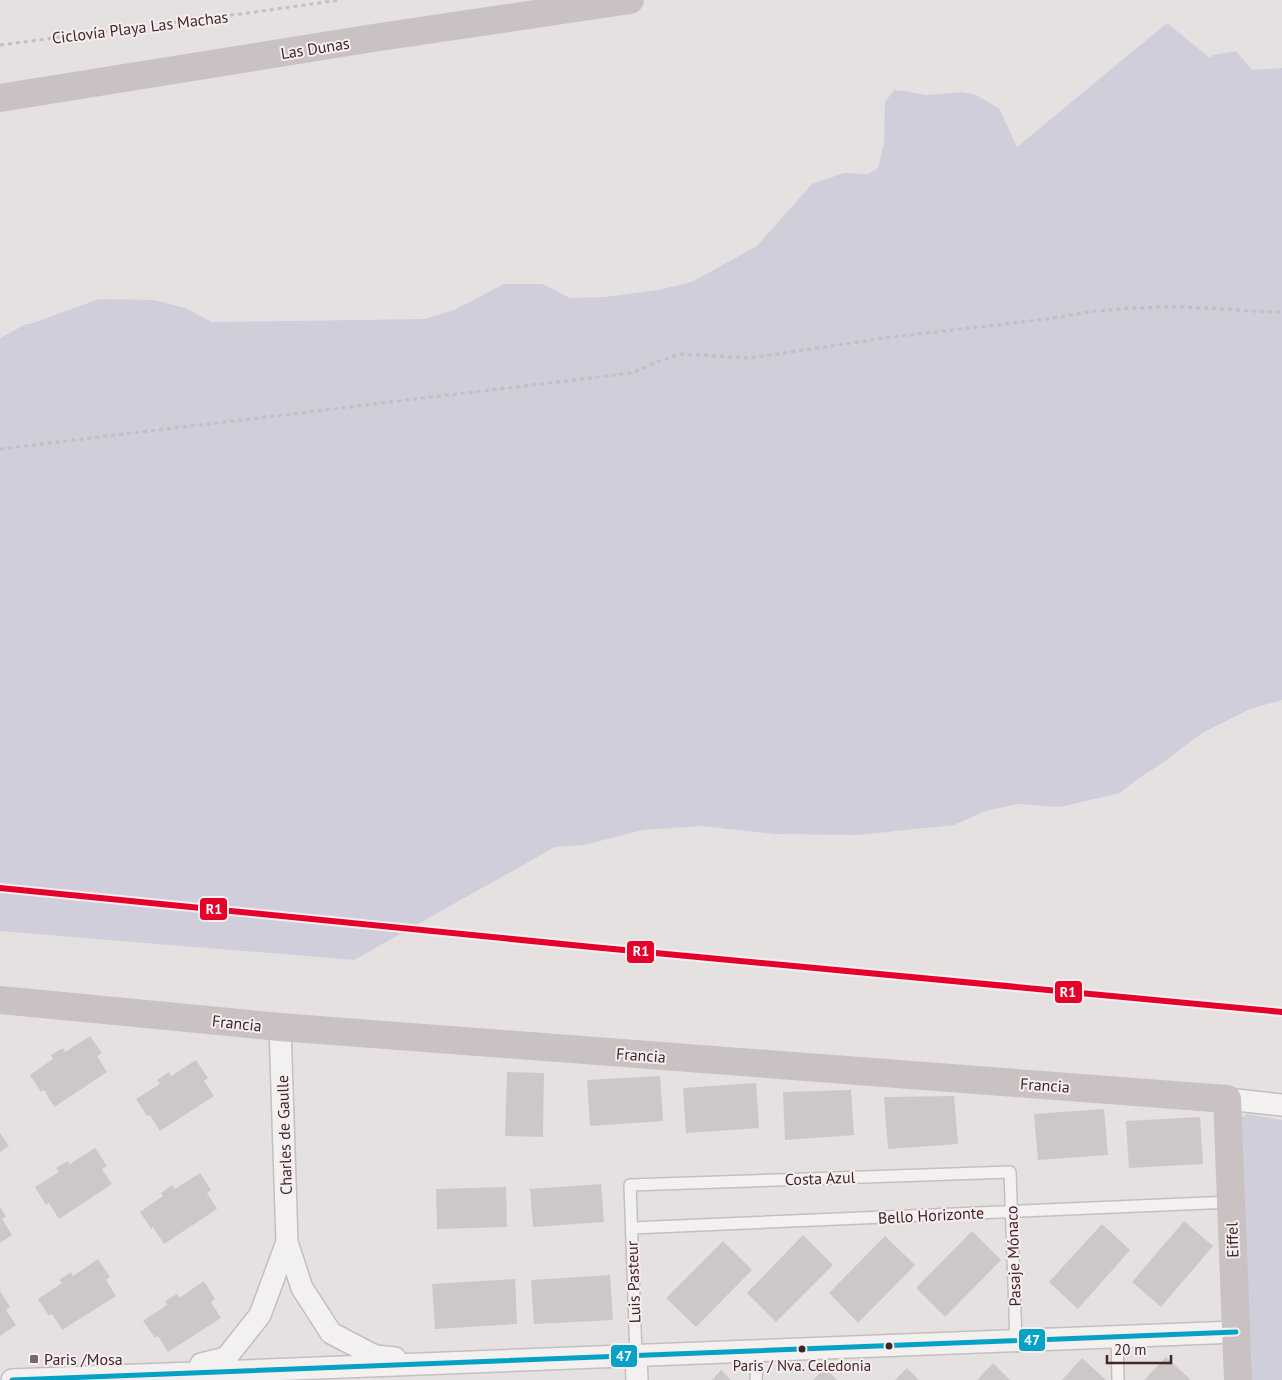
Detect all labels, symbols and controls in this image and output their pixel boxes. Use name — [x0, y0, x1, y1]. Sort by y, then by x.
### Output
street label: Ciclovía Playa Las Machas — [51, 6, 229, 48]
street label: Las Dunas — [279, 33, 351, 63]
line badge: R1 — [199, 897, 228, 921]
text: R1 — [206, 900, 222, 918]
line badge: R1 — [626, 940, 655, 964]
text: R1 — [633, 942, 649, 960]
line badge: R1 — [1054, 980, 1083, 1004]
text: R1 — [1060, 983, 1076, 1001]
street label: Francia — [211, 1010, 263, 1036]
street label: Francia — [615, 1043, 667, 1067]
street label: Francia — [1019, 1073, 1071, 1097]
street label: Charles de Gaulle — [272, 1075, 296, 1195]
street label: Costa Azul — [784, 1167, 856, 1189]
street label: Bello Horizonte — [877, 1202, 985, 1228]
street label: Pasaje Mónaco — [1001, 1205, 1025, 1307]
street label: Eiffel — [1221, 1221, 1243, 1258]
street label: Luis Pasteur — [622, 1240, 644, 1324]
line badge: 47 — [1018, 1328, 1046, 1352]
text: 47 — [1024, 1331, 1040, 1349]
scale bar — [1107, 1332, 1171, 1364]
text: 20 m — [1114, 1340, 1147, 1359]
unlabelled marker — [884, 1341, 894, 1351]
line badge: 47 — [610, 1344, 638, 1368]
marker: Paris / Nva. Celedonia — [797, 1344, 807, 1354]
text: 47 — [616, 1347, 632, 1365]
place label: Paris /Mosa — [44, 1349, 123, 1369]
marker: Paris /Mosa — [28, 1353, 40, 1365]
place label: Paris / Nva. Celedonia — [733, 1356, 871, 1375]

